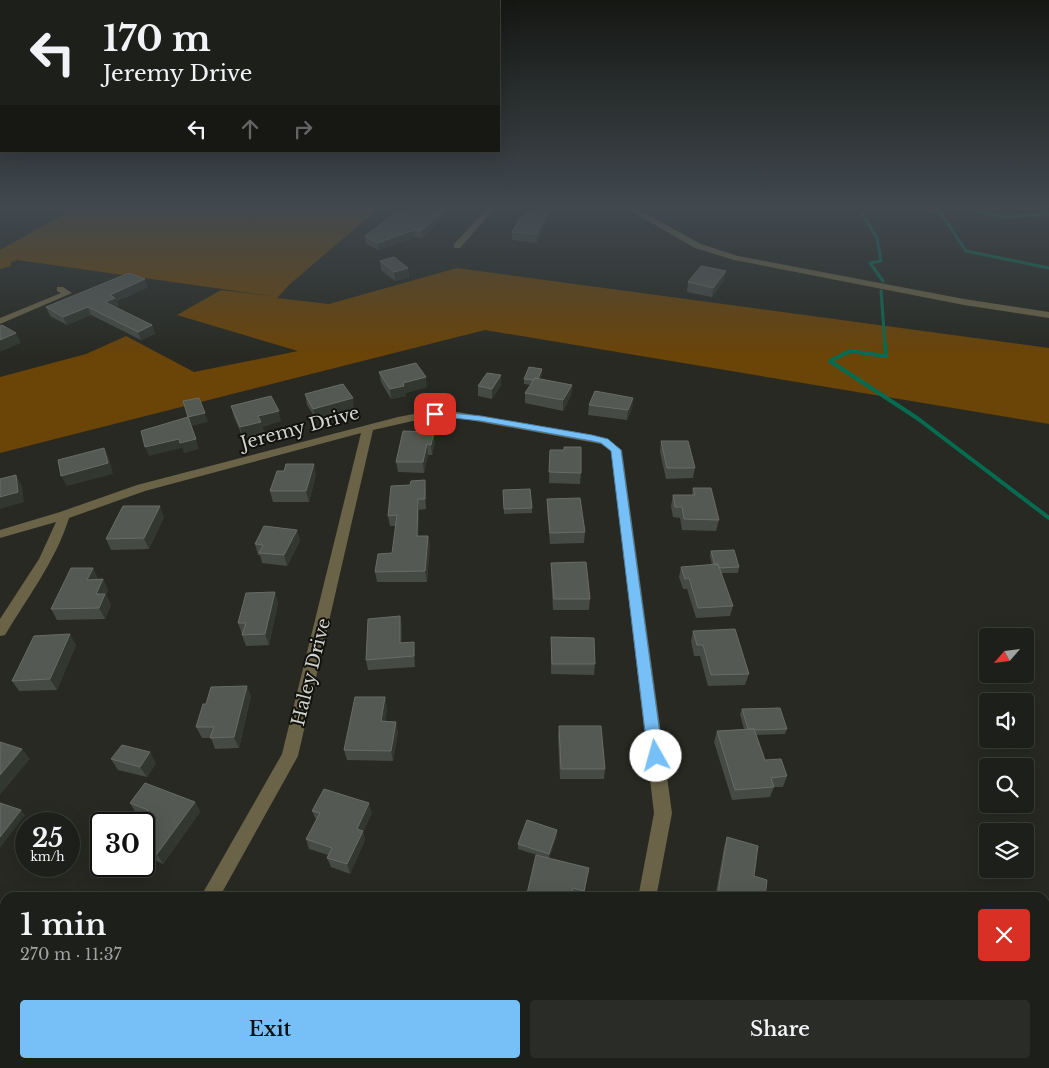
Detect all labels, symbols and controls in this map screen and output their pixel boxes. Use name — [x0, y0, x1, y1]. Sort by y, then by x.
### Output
text: 170 m — [103, 17, 211, 60]
icon: left — [20, 20, 85, 85]
text: Jeremy Drive — [103, 60, 252, 87]
icon: left — [183, 115, 211, 143]
icon: ahead — [236, 115, 264, 143]
icon: right — [289, 115, 317, 143]
pin — [414, 393, 456, 435]
icon: arrive — [421, 400, 449, 428]
street label: Jeremy Drive — [236, 402, 362, 455]
street label: Haley Drive — [287, 616, 335, 728]
north arrow — [979, 628, 1034, 682]
map controls — [979, 628, 1034, 878]
button: sound — [979, 693, 1034, 748]
position arrow — [629, 729, 681, 781]
button: search — [979, 758, 1034, 813]
speed limit sign: 30 — [90, 812, 155, 877]
text: 25 — [32, 823, 63, 854]
button: layers — [979, 823, 1034, 878]
text: km/h — [30, 849, 65, 864]
text: 1 min — [20, 906, 106, 943]
button: close — [978, 909, 1030, 961]
text: 270 m · 11:37 — [20, 944, 122, 964]
button: Exit — [20, 1000, 520, 1058]
button: Share — [530, 1000, 1030, 1058]

